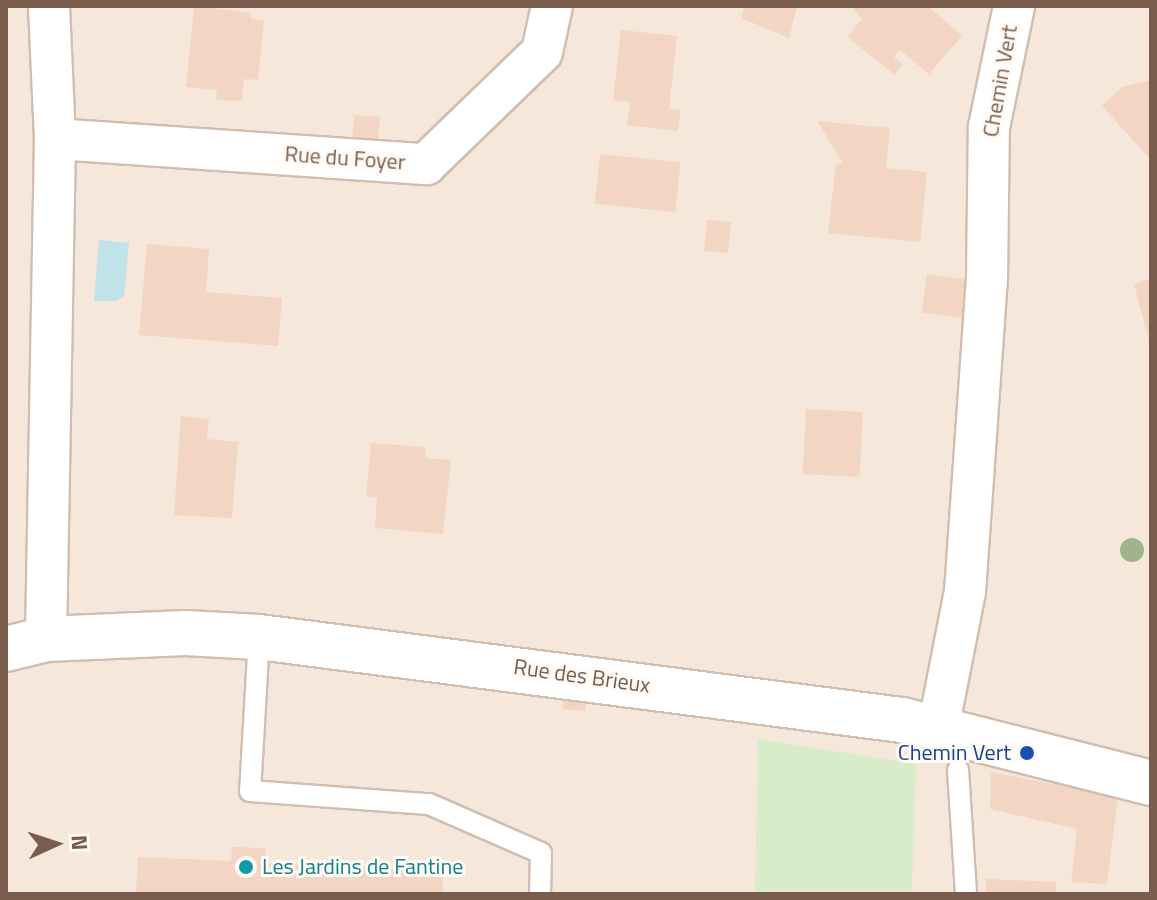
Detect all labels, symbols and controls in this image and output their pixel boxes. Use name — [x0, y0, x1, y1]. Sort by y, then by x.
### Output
street label: Chemin Vert — [977, 23, 1023, 139]
street label: Rue du Foyer — [284, 141, 406, 175]
street label: Rue des Brieux — [512, 653, 652, 699]
place label: Chemin Vert — [898, 740, 1011, 766]
marker: Chemin Vert — [1018, 744, 1036, 762]
north arrow — [16, 804, 96, 884]
text: N — [63, 834, 97, 851]
place label: Les Jardins de Fantine — [262, 854, 463, 880]
marker: Les Jardins de Fantine — [237, 858, 255, 876]

